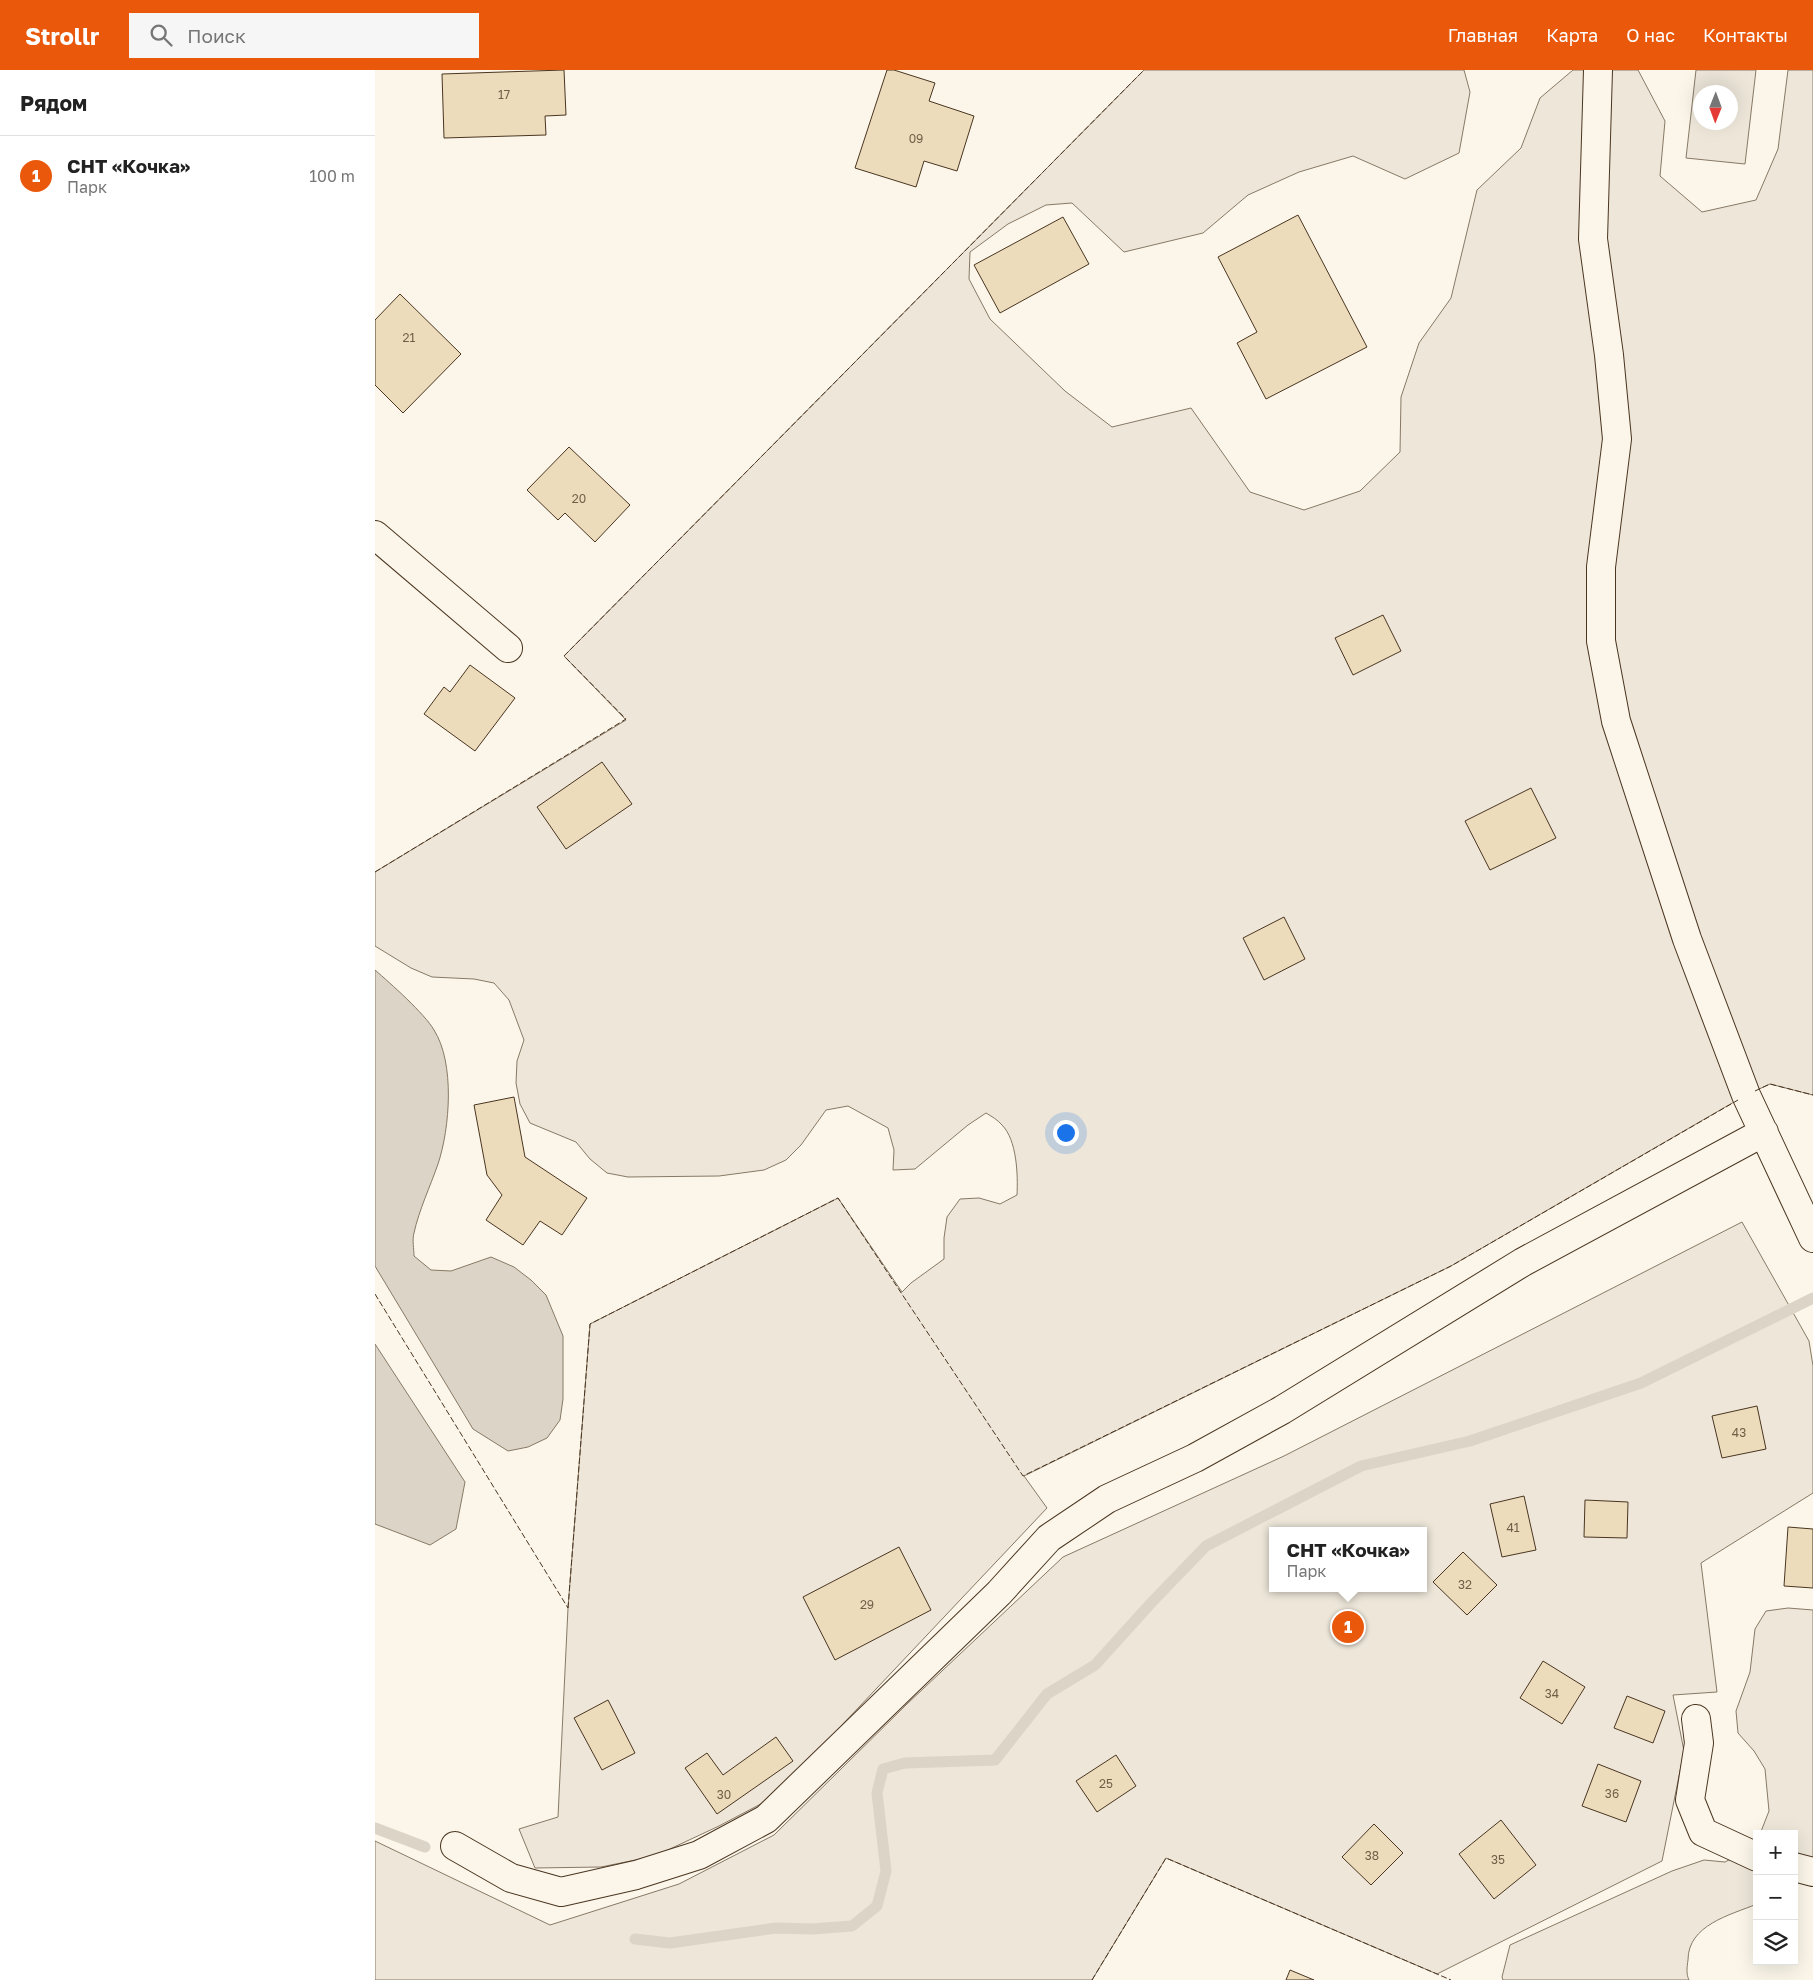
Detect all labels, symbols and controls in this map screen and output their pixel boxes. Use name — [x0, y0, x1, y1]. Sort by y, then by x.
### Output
search box — [129, 13, 479, 58]
text: Strollr — [25, 21, 99, 50]
icon: search — [147, 21, 175, 49]
text: Поиск — [187, 24, 246, 47]
text: Главная — [1448, 24, 1518, 46]
text: Карта — [1546, 24, 1598, 46]
text: О нас — [1626, 24, 1675, 46]
text: Контакты — [1703, 24, 1788, 46]
north arrow — [1693, 85, 1738, 130]
house number: 17 — [498, 87, 510, 102]
text: Рядом — [20, 90, 87, 116]
house number: 09 — [909, 131, 923, 146]
text: СНТ «Кочка» — [67, 154, 190, 177]
text: 1 — [32, 166, 40, 186]
text: 100 m — [309, 166, 355, 186]
text: Парк — [67, 177, 107, 197]
house number: 21 — [403, 330, 416, 345]
house number: 20 — [572, 491, 586, 506]
your location — [1053, 1120, 1079, 1146]
house number: 43 — [1732, 1425, 1746, 1440]
house number: 41 — [1506, 1520, 1520, 1535]
popup — [1269, 1527, 1427, 1592]
text: СНТ «Кочка» — [1286, 1538, 1410, 1561]
text: Парк — [1286, 1561, 1327, 1581]
house number: 32 — [1458, 1577, 1472, 1592]
house number: 29 — [860, 1597, 874, 1612]
pin: 1 — [1332, 1608, 1364, 1646]
house number: 34 — [1545, 1686, 1559, 1701]
house number: 25 — [1099, 1776, 1113, 1791]
house number: 36 — [1605, 1786, 1619, 1801]
house number: 30 — [717, 1787, 731, 1802]
map controls — [1753, 1830, 1798, 1965]
button: + — [1753, 1830, 1798, 1875]
house number: 38 — [1365, 1848, 1379, 1863]
house number: 35 — [1491, 1852, 1505, 1867]
button: − — [1753, 1875, 1798, 1920]
button: layers — [1753, 1920, 1798, 1965]

